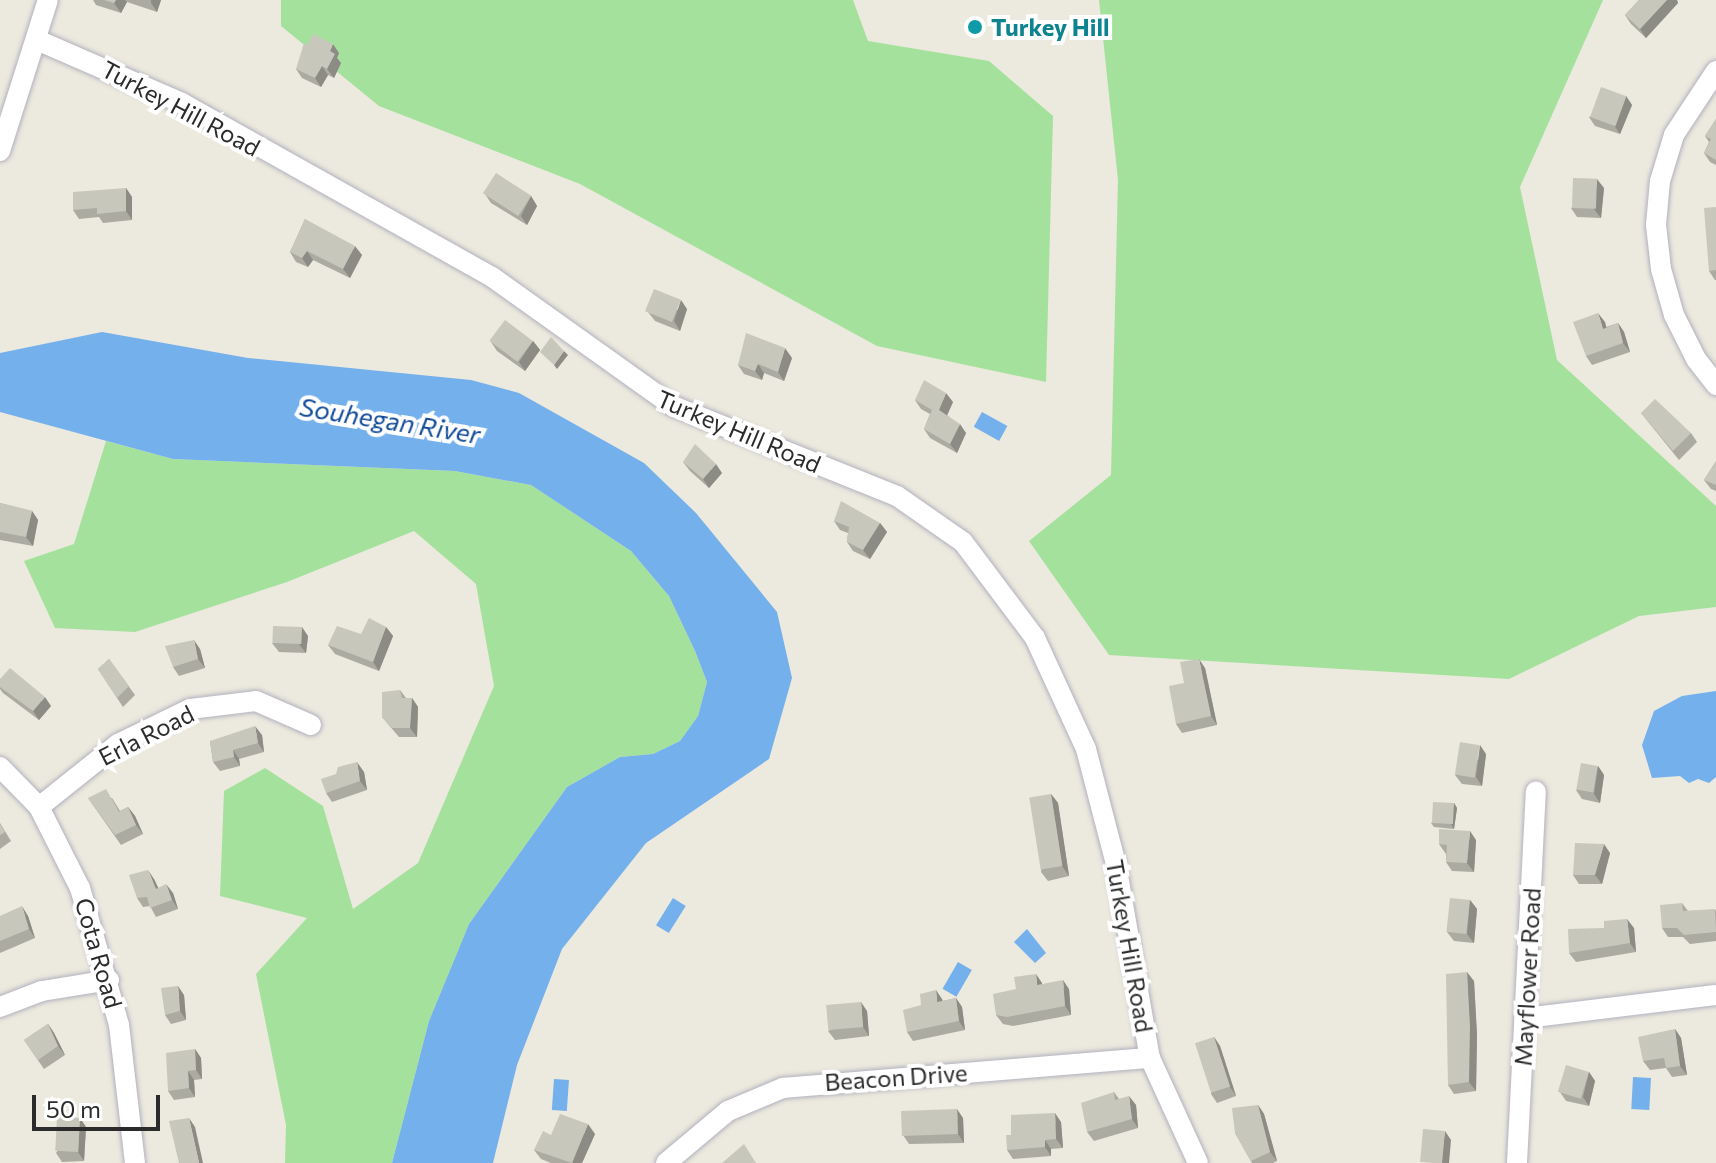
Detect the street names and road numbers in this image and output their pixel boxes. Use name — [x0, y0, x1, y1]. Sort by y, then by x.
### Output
street label: Turkey Hill Road — [97, 54, 265, 162]
street label: Turkey Hill Road — [653, 384, 825, 478]
street label: Erla Road — [94, 699, 198, 771]
street label: Turkey Hill Road — [1101, 857, 1159, 1035]
street label: Mayflower Road — [1508, 887, 1546, 1067]
street label: Cota Road — [69, 894, 129, 1012]
street label: Beacon Drive — [824, 1058, 968, 1096]

